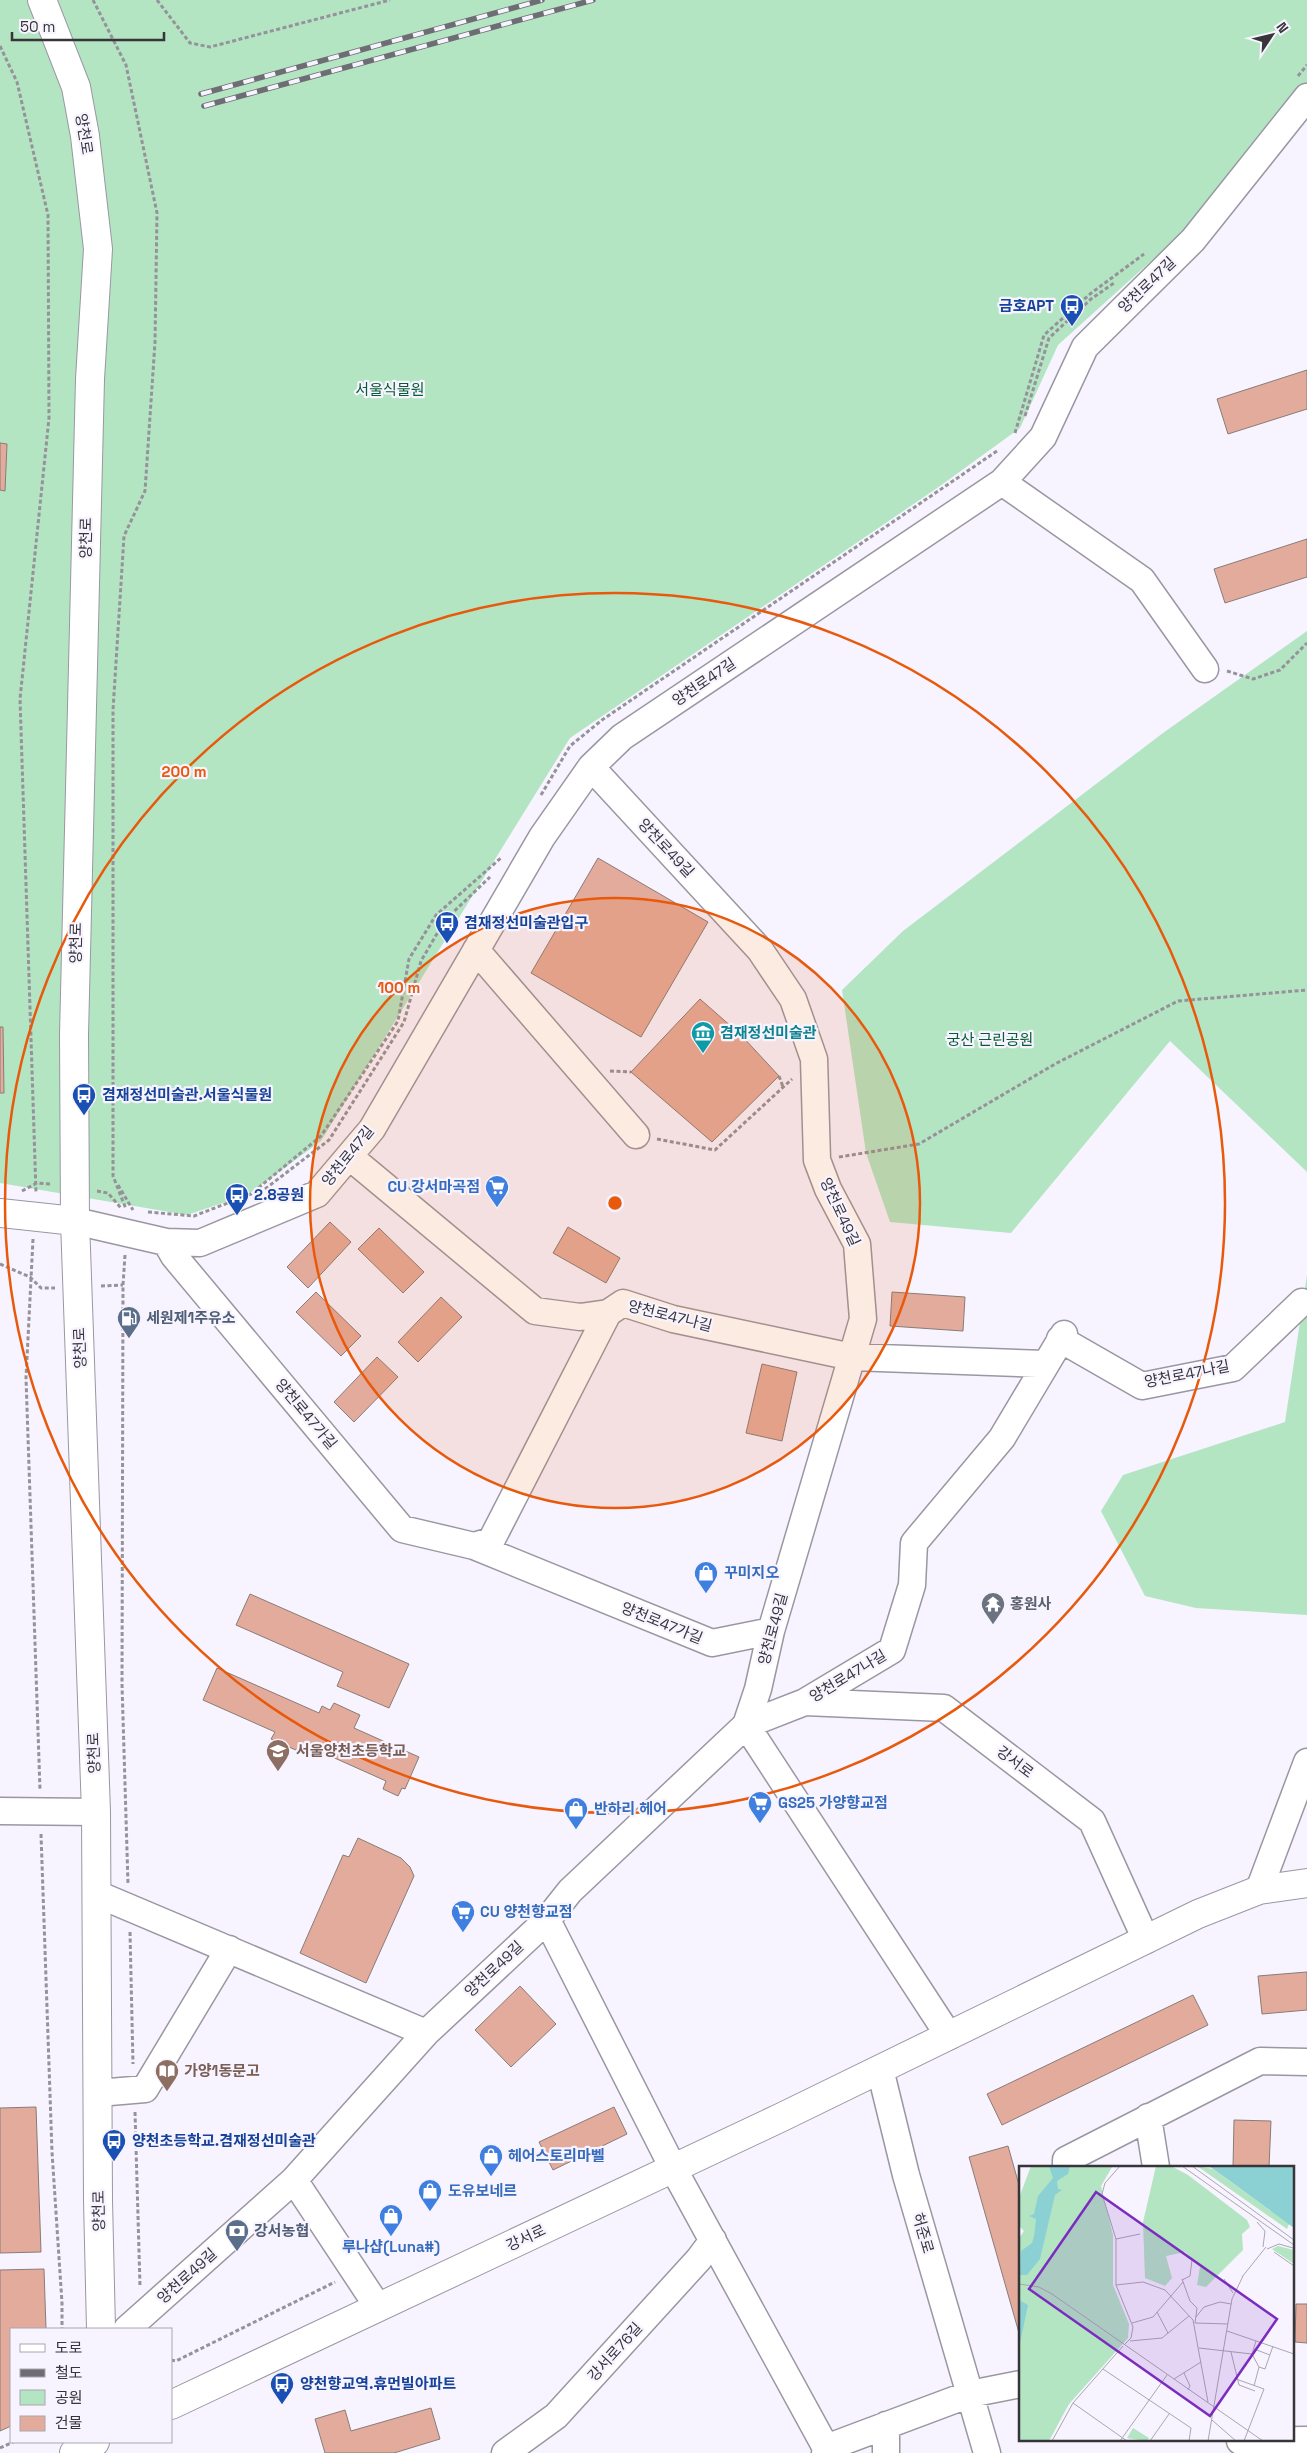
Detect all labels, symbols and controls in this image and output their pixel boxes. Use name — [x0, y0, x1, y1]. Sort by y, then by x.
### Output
scale bar — [12, 10, 165, 42]
north arrow — [1247, 10, 1297, 60]
text: 50 m — [20, 17, 55, 36]
text: N — [1273, 19, 1293, 37]
street label: 양천로 — [72, 112, 97, 156]
street label: 양천로47길 — [1114, 253, 1179, 317]
bus stop icon: 금호APT — [1059, 293, 1085, 327]
place label: 금호APT — [999, 296, 1054, 315]
park label: 서울식물원 — [355, 380, 425, 399]
street label: 양천로 — [76, 517, 95, 559]
street label: 양천로47길 — [668, 653, 739, 710]
text: 200 m — [162, 762, 206, 781]
street label: 양천로49길 — [634, 814, 698, 881]
bus stop icon: 겸재정선미술관입구 — [434, 910, 460, 944]
place label: 겸재정선미술관입구 — [464, 913, 588, 932]
street label: 양천로 — [66, 922, 85, 964]
text: 100 m — [378, 978, 420, 997]
museum icon: 겸재정선미술관 — [690, 1020, 716, 1054]
place label: 겸재정선미술관 — [720, 1023, 817, 1042]
park label: 궁산 근린공원 — [947, 1030, 1033, 1049]
bus stop icon: 겸재정선미술관.서울식물원 — [71, 1082, 97, 1116]
place label: 겸재정선미술관.서울식물원 — [102, 1085, 272, 1104]
street label: 양천로47길 — [317, 1122, 378, 1190]
supermarket icon: CU 강서마곡점 — [484, 1174, 510, 1208]
street label: 양천로49길 — [816, 1174, 865, 1249]
place label: CU 강서마곡점 — [387, 1177, 480, 1196]
bus stop icon: 2.8공원 — [224, 1182, 250, 1216]
place label: 2.8공원 — [254, 1185, 304, 1204]
centre of rings — [606, 1194, 624, 1212]
street label: 양천로47나길 — [626, 1296, 714, 1335]
fuel station icon: 세원제1주유소 — [116, 1305, 142, 1339]
place label: 세원제1주유소 — [146, 1308, 236, 1327]
street label: 양천로 — [69, 1327, 90, 1369]
street label: 양천로47나길 — [1143, 1356, 1231, 1391]
street label: 양천로47가길 — [271, 1374, 341, 1453]
shop icon: 꾸미지오 — [693, 1560, 719, 1594]
place label: 꾸미지오 — [724, 1563, 779, 1582]
street label: 양천로49길 — [754, 1591, 791, 1667]
temple icon: 홍원사 — [980, 1591, 1006, 1625]
place label: 홍원사 — [1010, 1594, 1052, 1613]
street label: 양천로47가길 — [619, 1598, 706, 1648]
street label: 양천로47나길 — [806, 1645, 890, 1706]
street label: 양천로 — [83, 1732, 104, 1774]
school or university icon: 서울양천초등학교 — [265, 1738, 291, 1772]
place label: 서울양천초등학교 — [296, 1741, 407, 1760]
street label: 강서로 — [993, 1742, 1038, 1782]
supermarket icon: GS25 가양향교점 — [747, 1790, 773, 1824]
place label: GS25 가양향교점 — [778, 1793, 888, 1812]
shop icon: 반하리 헤어 — [563, 1796, 589, 1830]
place label: 반하리 헤어 — [594, 1799, 667, 1818]
supermarket icon: CU 양천향교점 — [450, 1899, 476, 1933]
place label: CU 양천향교점 — [480, 1902, 573, 1921]
street label: 양천로49길 — [460, 1937, 527, 2001]
library icon: 가양1동문고 — [154, 2058, 180, 2092]
place label: 가양1동문고 — [184, 2061, 260, 2080]
bus stop icon: 양천초등학교.겸재정선미술관 — [101, 2128, 127, 2162]
place label: 양천초등학교.겸재정선미술관 — [132, 2131, 316, 2150]
shop icon: 헤어스토리마벨 — [478, 2143, 504, 2177]
place label: 헤어스토리마벨 — [508, 2146, 605, 2165]
inset map — [1019, 2166, 1294, 2440]
shop icon: 도유보네르 — [417, 2178, 443, 2212]
place label: 도유보네르 — [448, 2181, 517, 2200]
street label: 양천로 — [89, 2190, 108, 2232]
shop icon: 루나샵(Luna#) — [378, 2203, 404, 2237]
street label: 허준로 — [909, 2210, 938, 2255]
bank icon: 강서농협 — [224, 2218, 250, 2252]
street label: 강서로 — [503, 2220, 549, 2255]
place label: 강서농협 — [254, 2221, 309, 2240]
place label: 루나샵(Luna#) — [342, 2237, 440, 2256]
street label: 양천로49길 — [153, 2244, 220, 2307]
street label: 강서로76길 — [583, 2318, 646, 2385]
legend — [10, 2328, 172, 2443]
text: 도로 — [55, 2338, 83, 2357]
text: 철도 — [55, 2363, 83, 2382]
bus stop icon: 양천향교역.휴먼빌아파트 — [269, 2371, 295, 2405]
place label: 양천향교역.휴먼빌아파트 — [300, 2374, 456, 2393]
text: 공원 — [55, 2388, 83, 2407]
text: 건물 — [55, 2413, 83, 2432]

